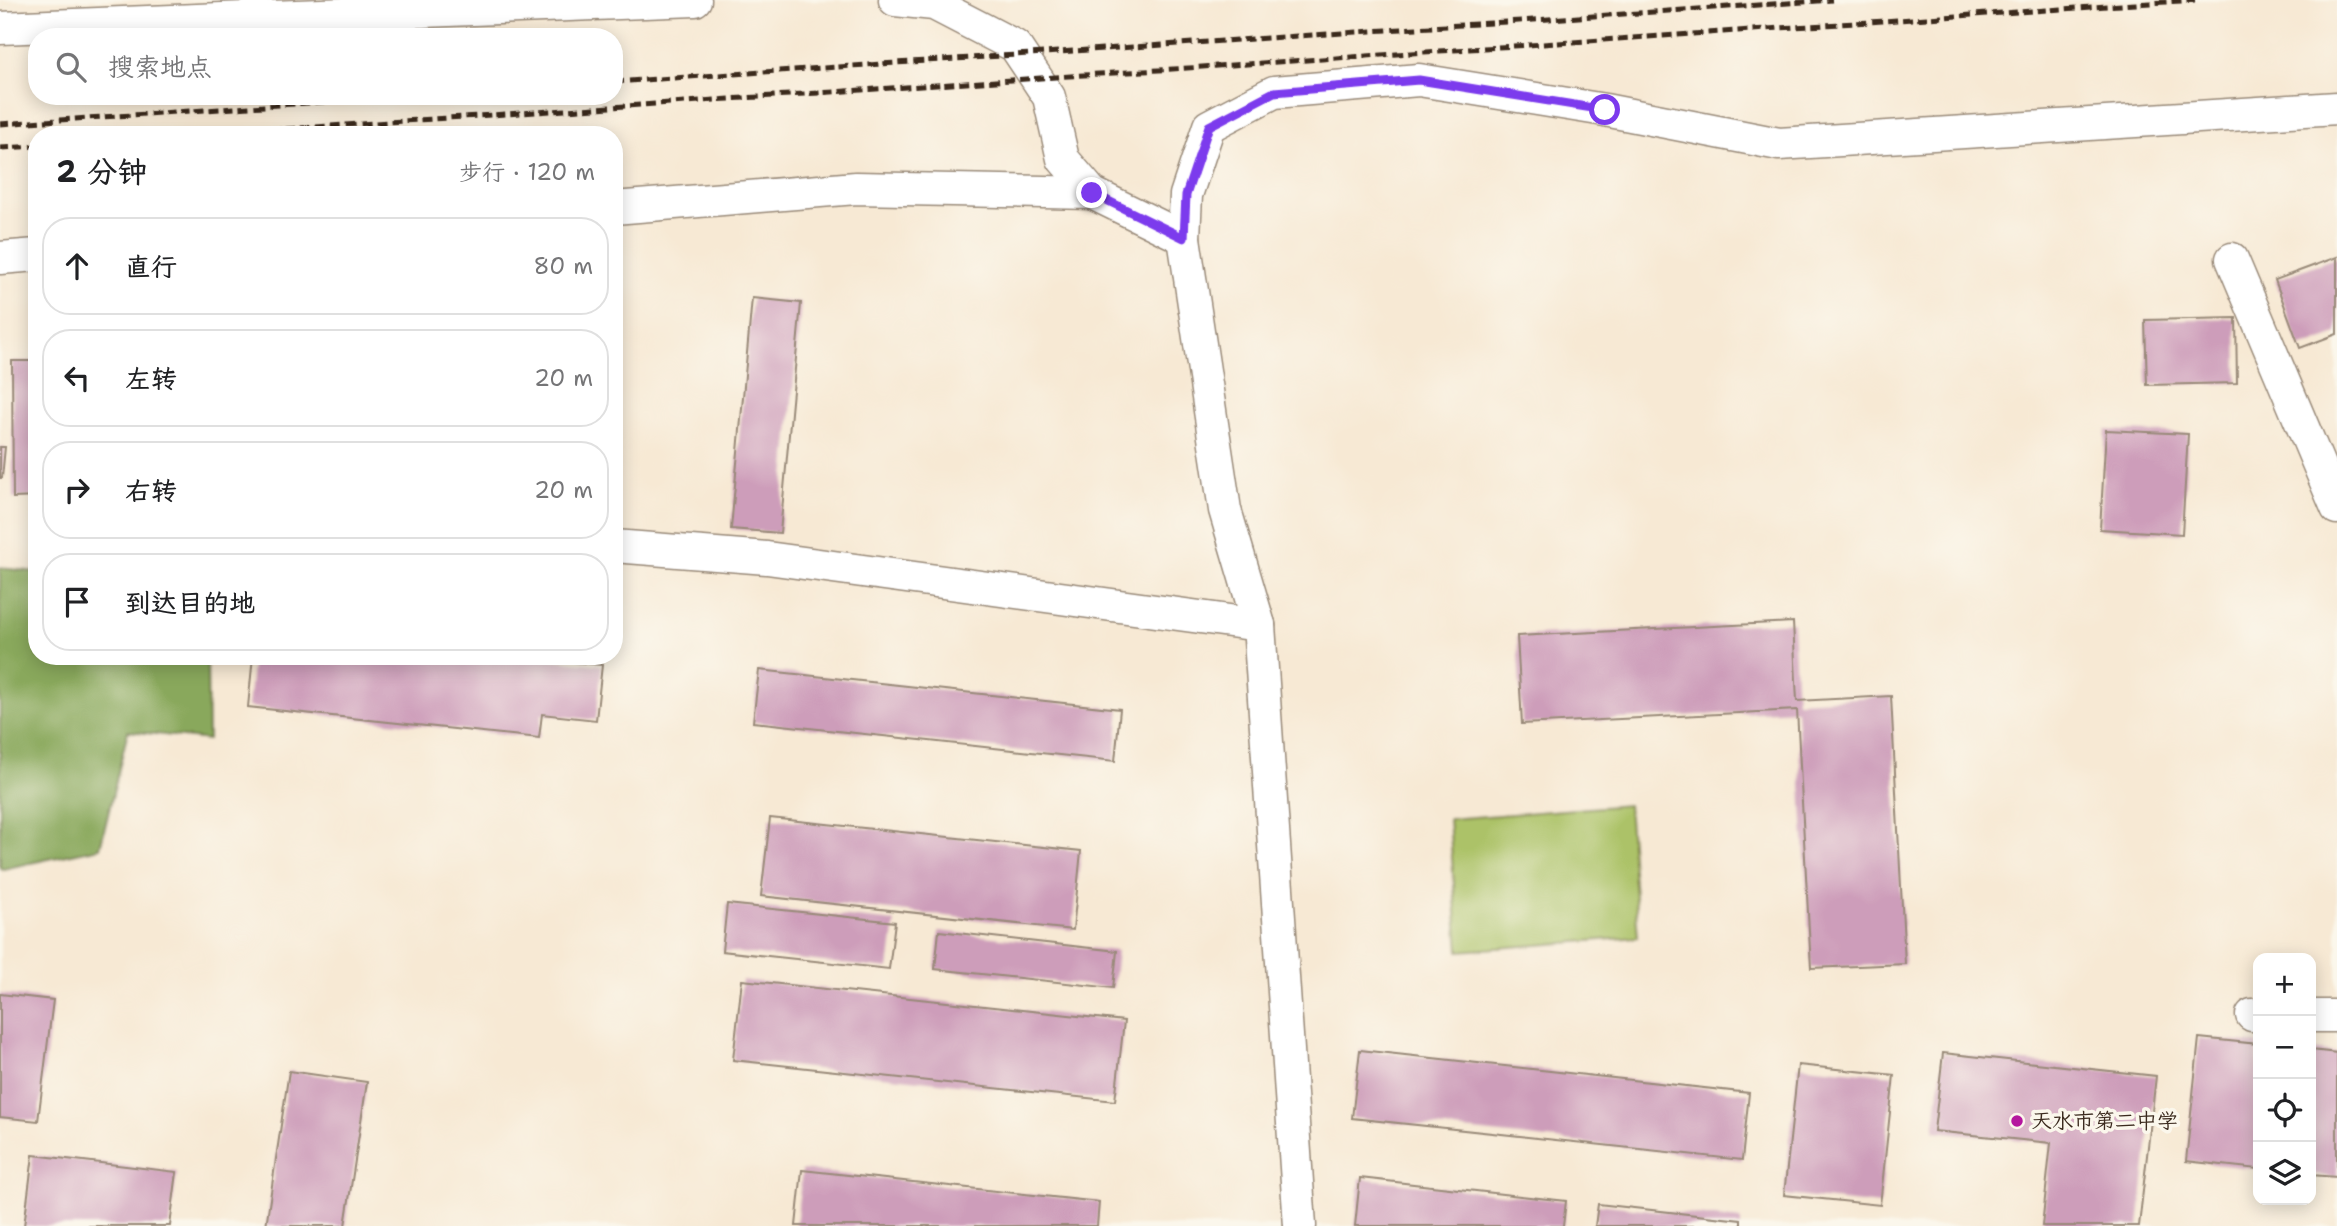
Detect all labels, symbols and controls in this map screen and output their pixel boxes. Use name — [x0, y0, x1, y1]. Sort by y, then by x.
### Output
search box — [28, 28, 623, 105]
icon: search — [52, 48, 90, 86]
text: 搜索地点 — [108, 49, 212, 84]
route start — [1589, 94, 1620, 125]
text: 2 分钟 — [56, 151, 147, 192]
text: 步行 · 120 m — [459, 157, 595, 187]
route end — [1076, 177, 1107, 208]
icon: ahead — [58, 247, 96, 285]
text: 直行 — [125, 249, 177, 284]
text: 80 m — [534, 251, 593, 281]
icon: left — [58, 359, 96, 397]
text: 左转 — [125, 361, 177, 396]
text: 20 m — [534, 363, 593, 393]
icon: right — [58, 471, 96, 509]
text: 右转 — [125, 473, 177, 508]
text: 20 m — [534, 475, 593, 505]
icon: arrive — [58, 583, 96, 621]
text: 到达目的地 — [125, 585, 255, 620]
map controls — [2253, 953, 2316, 1205]
button: + — [2253, 953, 2316, 1016]
button: − — [2253, 1016, 2316, 1079]
button: locate — [2253, 1079, 2316, 1142]
place label: 天水市第二中学 — [2031, 1107, 2178, 1135]
marker: 天水市第二中学 — [2009, 1113, 2025, 1129]
button: layers — [2253, 1142, 2316, 1205]

